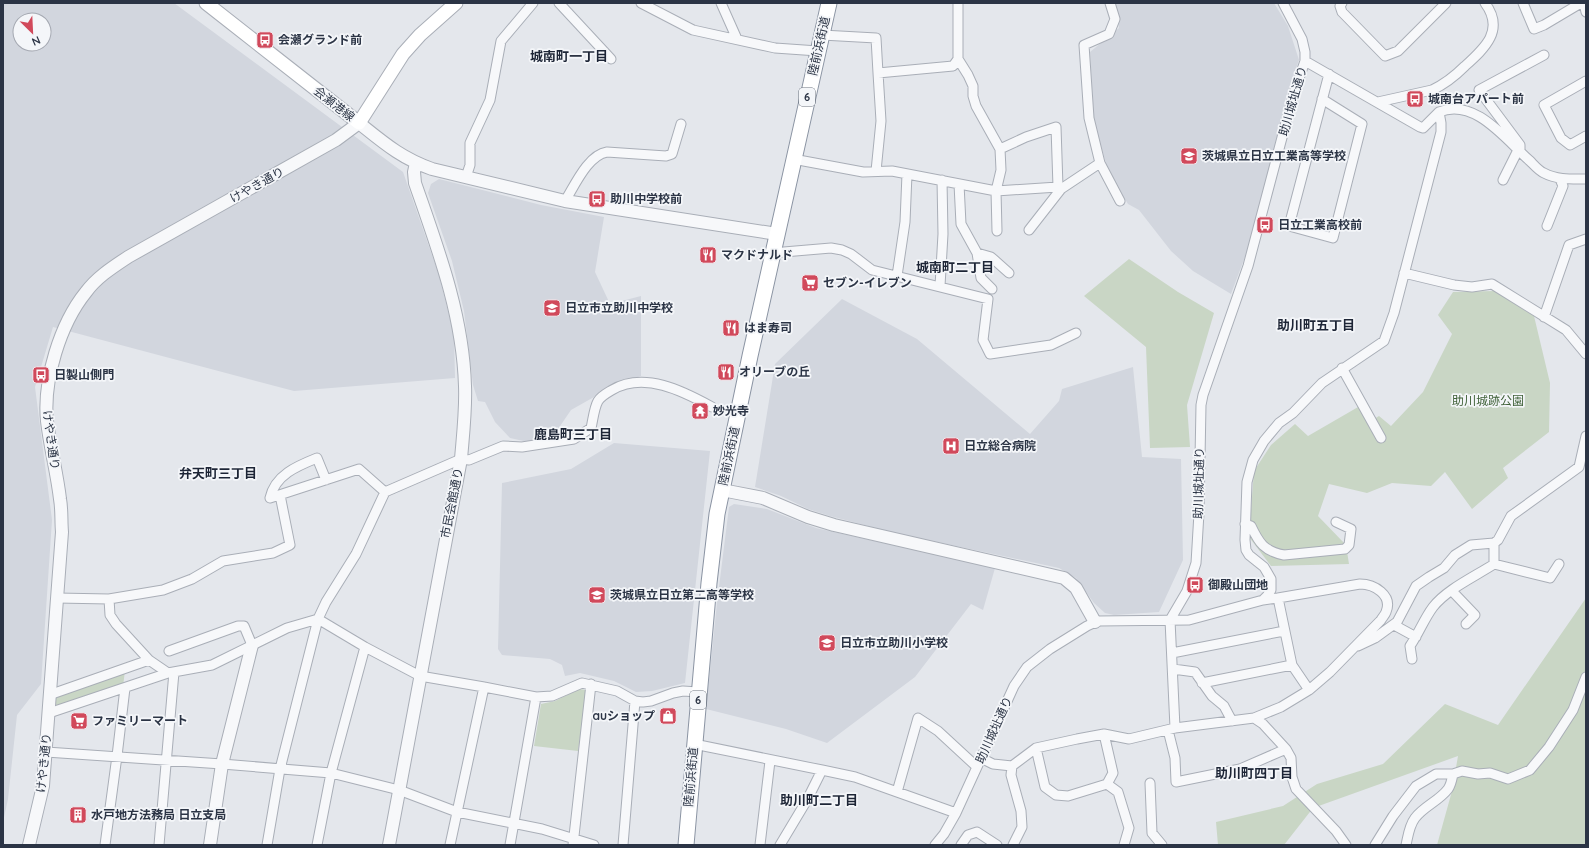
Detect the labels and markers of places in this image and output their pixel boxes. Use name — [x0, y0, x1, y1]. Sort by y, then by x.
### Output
bus stop icon: 会瀬グランド前 — [255, 30, 275, 50]
place label: 会瀬グランド前 — [278, 32, 362, 47]
bus stop icon: 城南台アパート前 — [1405, 89, 1425, 109]
place label: 城南台アパート前 — [1428, 91, 1524, 106]
school or university icon: 茨城県立日立工業高等学校 — [1179, 146, 1199, 166]
place label: 茨城県立日立工業高等学校 — [1202, 148, 1346, 163]
bus stop icon: 助川中学校前 — [587, 189, 607, 209]
place label: 助川中学校前 — [610, 191, 682, 206]
bus stop icon: 日立工業高校前 — [1255, 215, 1275, 235]
place label: 日立工業高校前 — [1278, 217, 1362, 232]
restaurant icon: マクドナルド — [698, 245, 718, 265]
place label: マクドナルド — [721, 247, 793, 262]
supermarket icon: セブン-イレブン — [800, 273, 820, 293]
place label: セブン-イレブン — [823, 275, 912, 290]
school or university icon: 日立市立助川中学校 — [542, 298, 562, 318]
place label: 日立市立助川中学校 — [565, 300, 673, 315]
restaurant icon: はま寿司 — [721, 318, 741, 338]
place label: はま寿司 — [744, 320, 792, 335]
restaurant icon: オリーブの丘 — [716, 362, 736, 382]
place label: オリーブの丘 — [739, 364, 810, 379]
bus stop icon: 日製山側門 — [31, 365, 51, 385]
place label: 日製山側門 — [54, 367, 114, 382]
temple icon: 妙光寺 — [690, 401, 710, 421]
place label: 妙光寺 — [713, 403, 749, 418]
hospital icon: 日立総合病院 — [941, 436, 961, 456]
place label: 日立総合病院 — [964, 438, 1036, 453]
bus stop icon: 御殿山団地 — [1185, 575, 1205, 595]
place label: 御殿山団地 — [1208, 577, 1268, 592]
school or university icon: 茨城県立日立第二高等学校 — [587, 585, 607, 605]
place label: 茨城県立日立第二高等学校 — [610, 587, 754, 602]
school or university icon: 日立市立助川小学校 — [817, 633, 837, 653]
place label: 日立市立助川小学校 — [840, 635, 948, 650]
shop icon: auショップ — [658, 706, 678, 726]
place label: auショップ — [593, 708, 655, 723]
supermarket icon: ファミリーマート — [69, 711, 89, 731]
place label: ファミリーマート — [92, 713, 188, 728]
building icon: 水戸地方法務局 日立支局 — [68, 805, 88, 825]
place label: 水戸地方法務局 日立支局 — [91, 807, 226, 822]

